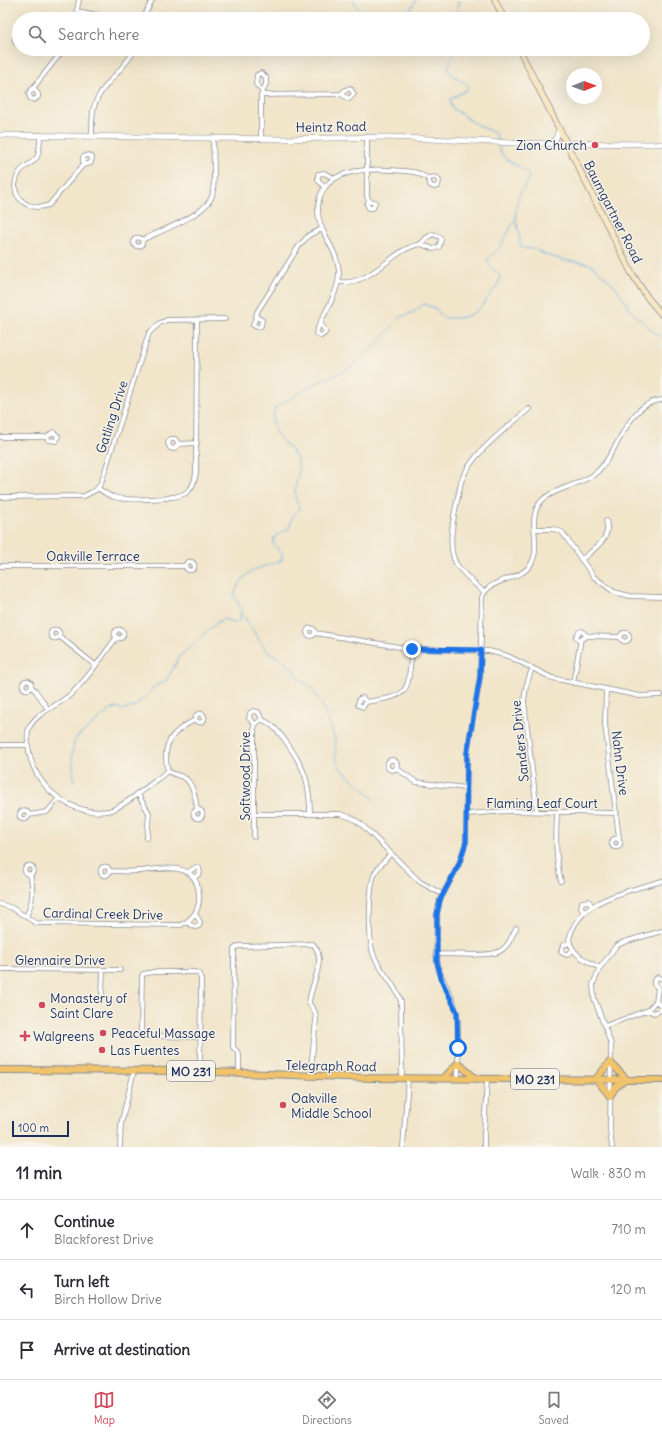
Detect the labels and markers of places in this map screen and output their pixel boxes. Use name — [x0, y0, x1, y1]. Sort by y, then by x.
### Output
place label: Zion Church — [516, 137, 587, 154]
marker: Zion Church — [590, 140, 600, 150]
place label: Monastery of Saint Clare — [50, 990, 128, 1022]
marker: Monastery of Saint Clare — [37, 1000, 47, 1010]
place label: Peaceful Massage — [111, 1025, 215, 1042]
place label: Walgreens — [33, 1028, 94, 1045]
marker: Peaceful Massage — [98, 1028, 108, 1038]
marker: Walgreens — [20, 1031, 30, 1041]
place label: Las Fuentes — [110, 1042, 179, 1059]
marker: Las Fuentes — [97, 1045, 107, 1055]
place label: Oakville Middle School — [291, 1090, 372, 1122]
marker: Oakville Middle School — [278, 1100, 288, 1110]

